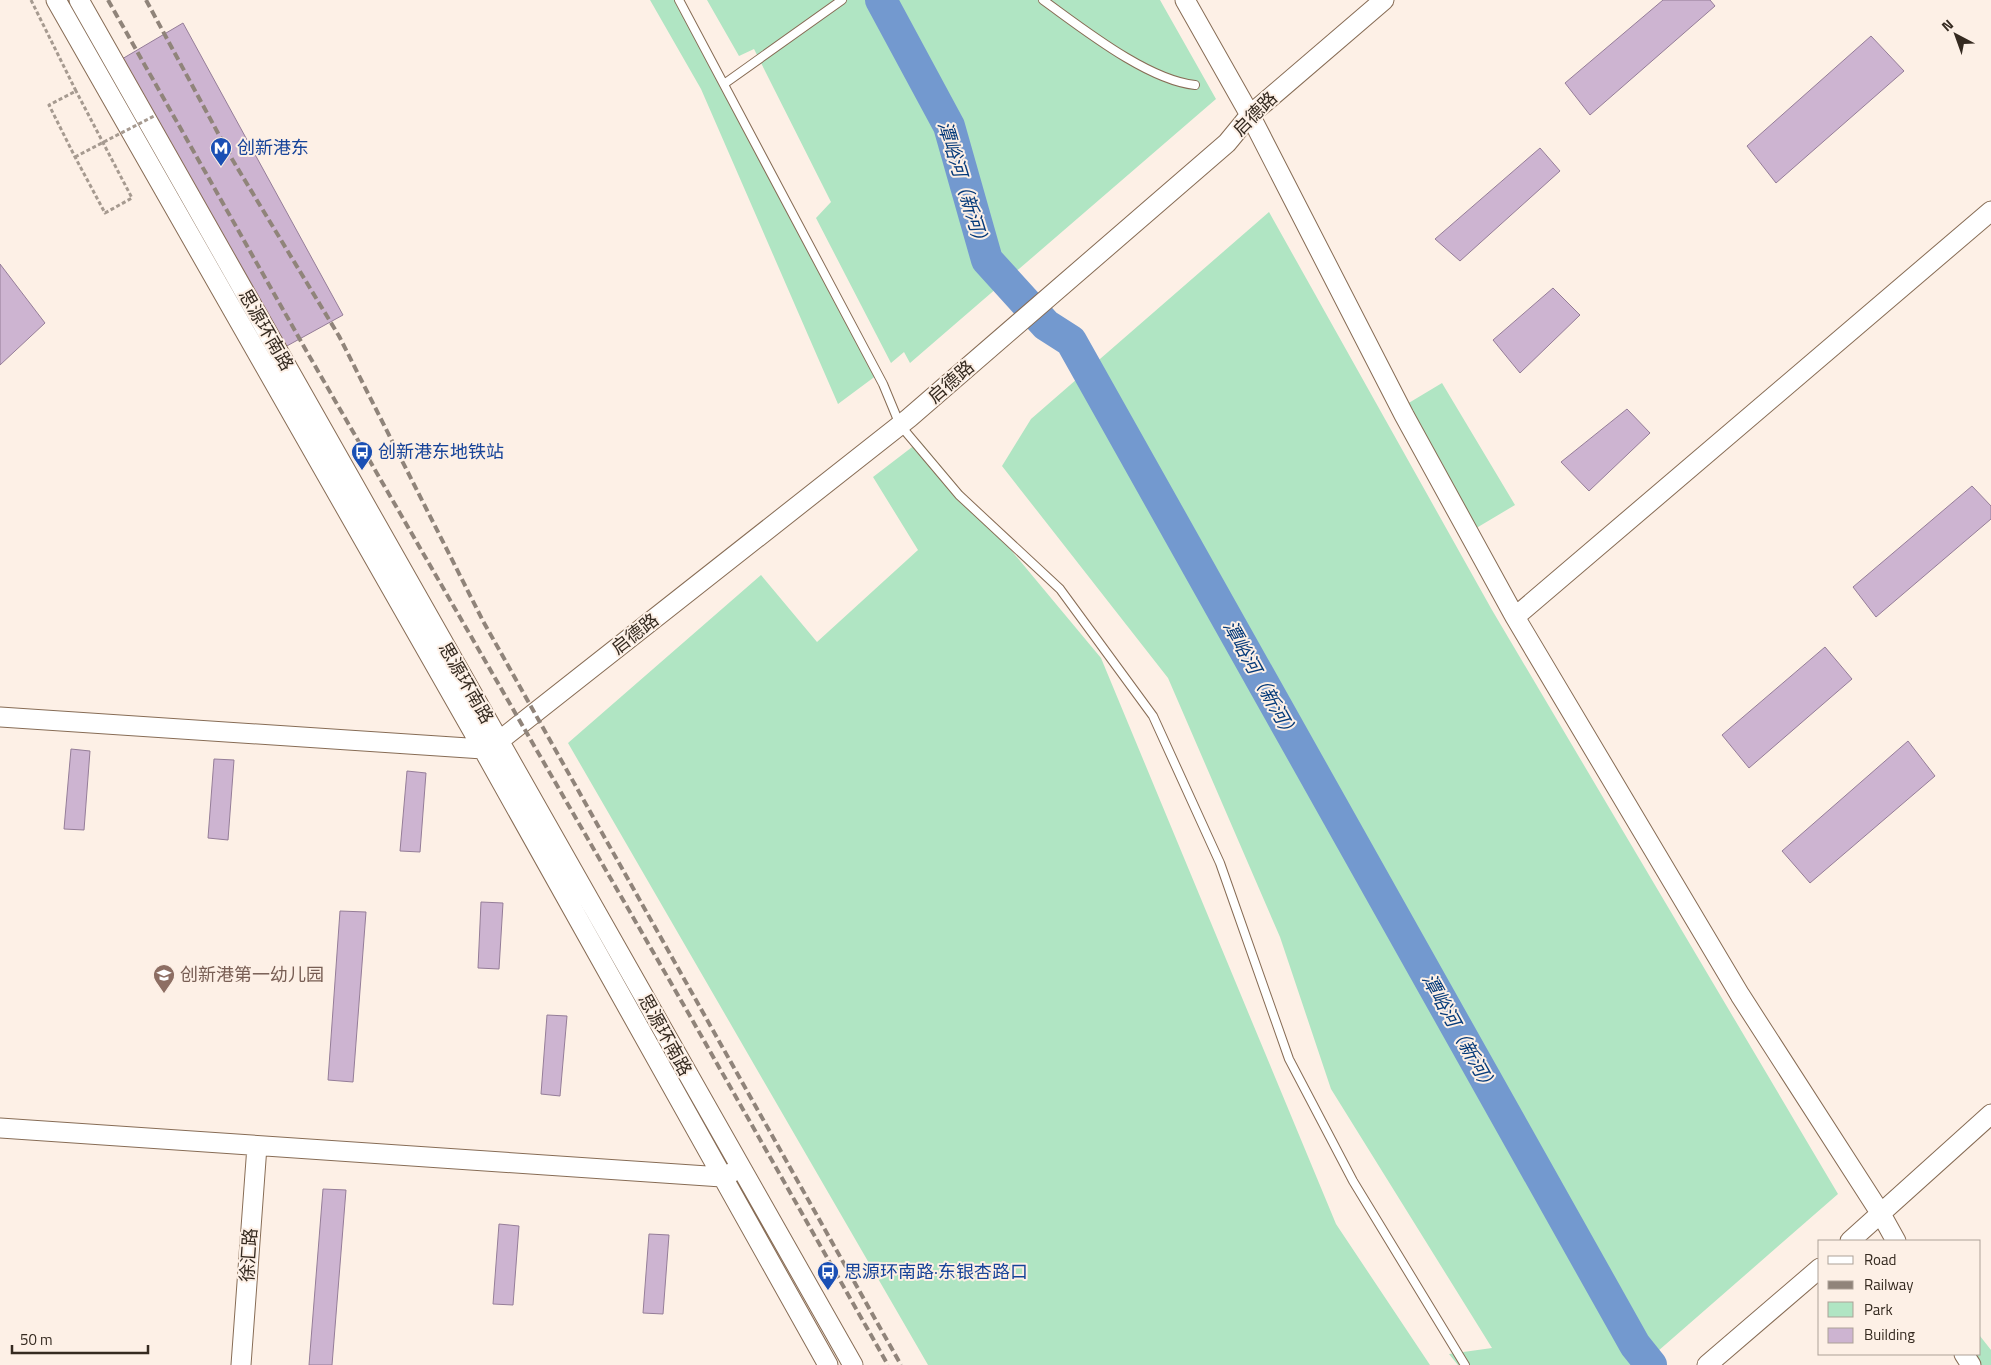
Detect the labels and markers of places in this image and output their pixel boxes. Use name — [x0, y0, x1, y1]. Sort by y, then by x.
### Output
place label: 创新港东 — [237, 134, 309, 161]
metro station icon: 创新港东 — [209, 136, 233, 167]
place label: 创新港东地铁站 — [378, 438, 504, 465]
bus stop icon: 创新港东地铁站 — [350, 440, 374, 471]
place label: 创新港第一幼儿园 — [180, 961, 324, 988]
school or university icon: 创新港第一幼儿园 — [152, 963, 176, 994]
place label: 思源环南路·东银杏路口 — [844, 1258, 1028, 1285]
bus stop icon: 思源环南路·东银杏路口 — [816, 1260, 840, 1291]

